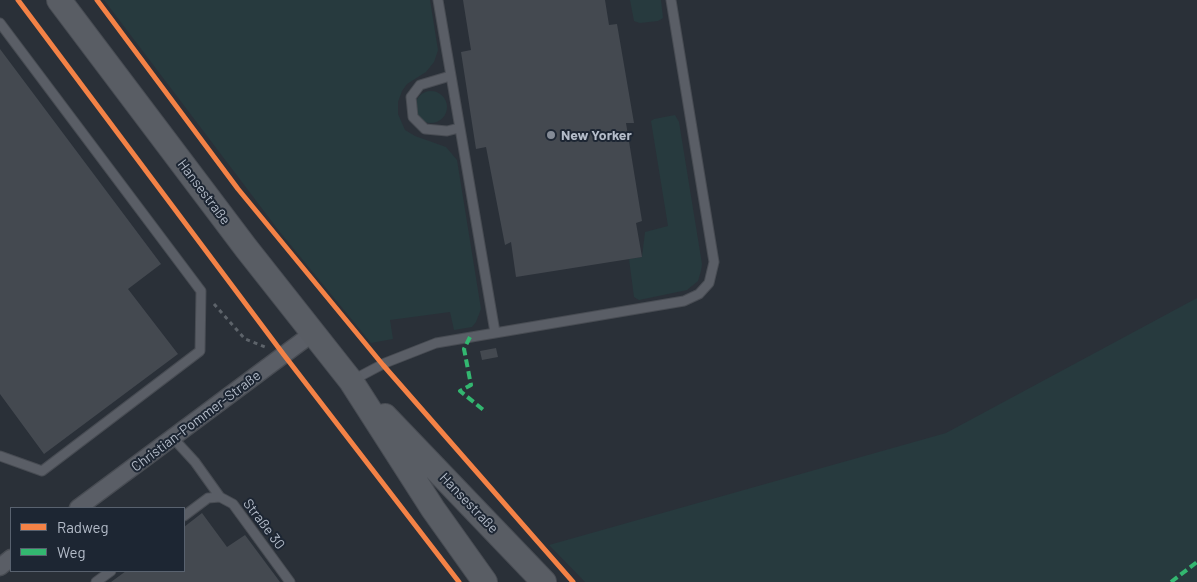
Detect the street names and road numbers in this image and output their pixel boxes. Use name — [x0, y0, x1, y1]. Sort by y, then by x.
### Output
street label: Hansestraße — [174, 156, 234, 228]
street label: Christian-Pommer-Straße — [128, 367, 264, 475]
street label: Hansestraße — [436, 469, 502, 537]
street label: Straße 30 — [240, 496, 288, 552]

